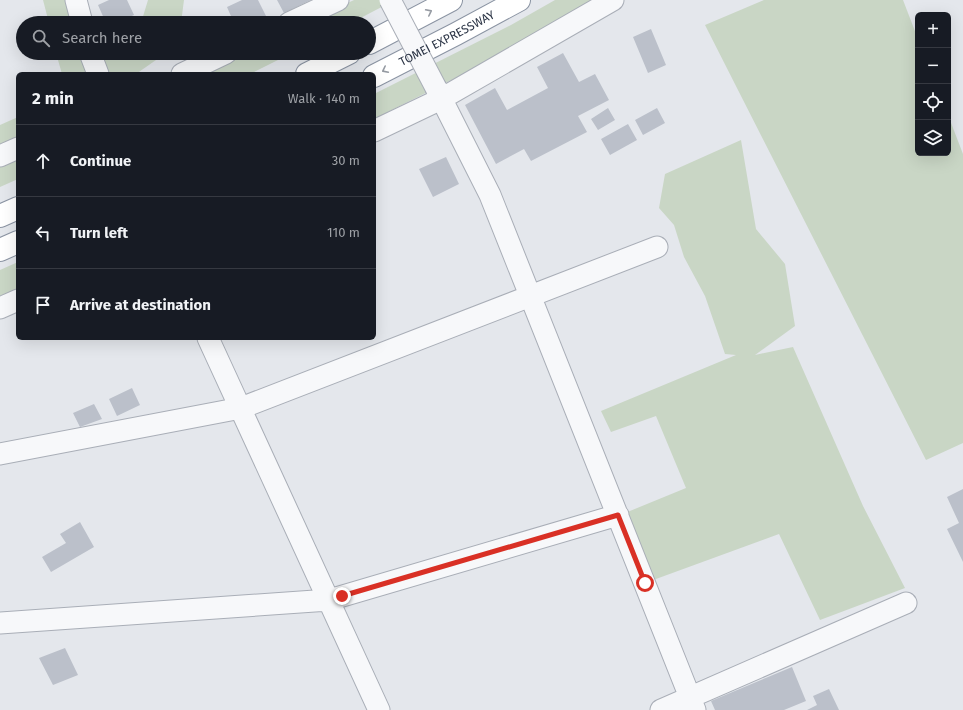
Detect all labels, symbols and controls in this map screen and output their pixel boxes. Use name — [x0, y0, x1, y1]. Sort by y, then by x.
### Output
street label: TOMEI EXPRESSWAY — [397, 7, 497, 69]
one-way arrow — [424, 9, 432, 17]
map controls — [915, 12, 951, 156]
button: + — [915, 12, 951, 48]
search box — [16, 16, 376, 60]
icon: search — [30, 27, 52, 49]
text: Search here — [62, 29, 142, 47]
button: − — [915, 48, 951, 84]
one-way arrow — [382, 65, 390, 73]
button: locate — [915, 84, 951, 120]
text: 2 min — [32, 88, 74, 109]
text: Walk · 140 m — [288, 91, 360, 106]
button: layers — [915, 120, 951, 156]
icon: ahead — [32, 150, 54, 172]
text: Continue — [70, 152, 131, 170]
text: 30 m — [332, 153, 360, 168]
icon: left — [32, 222, 54, 244]
text: Turn left — [70, 224, 128, 242]
text: 110 m — [327, 225, 360, 240]
icon: arrive — [32, 294, 54, 316]
text: Arrive at destination — [70, 296, 211, 314]
route start — [636, 574, 654, 592]
route end — [333, 587, 351, 605]

